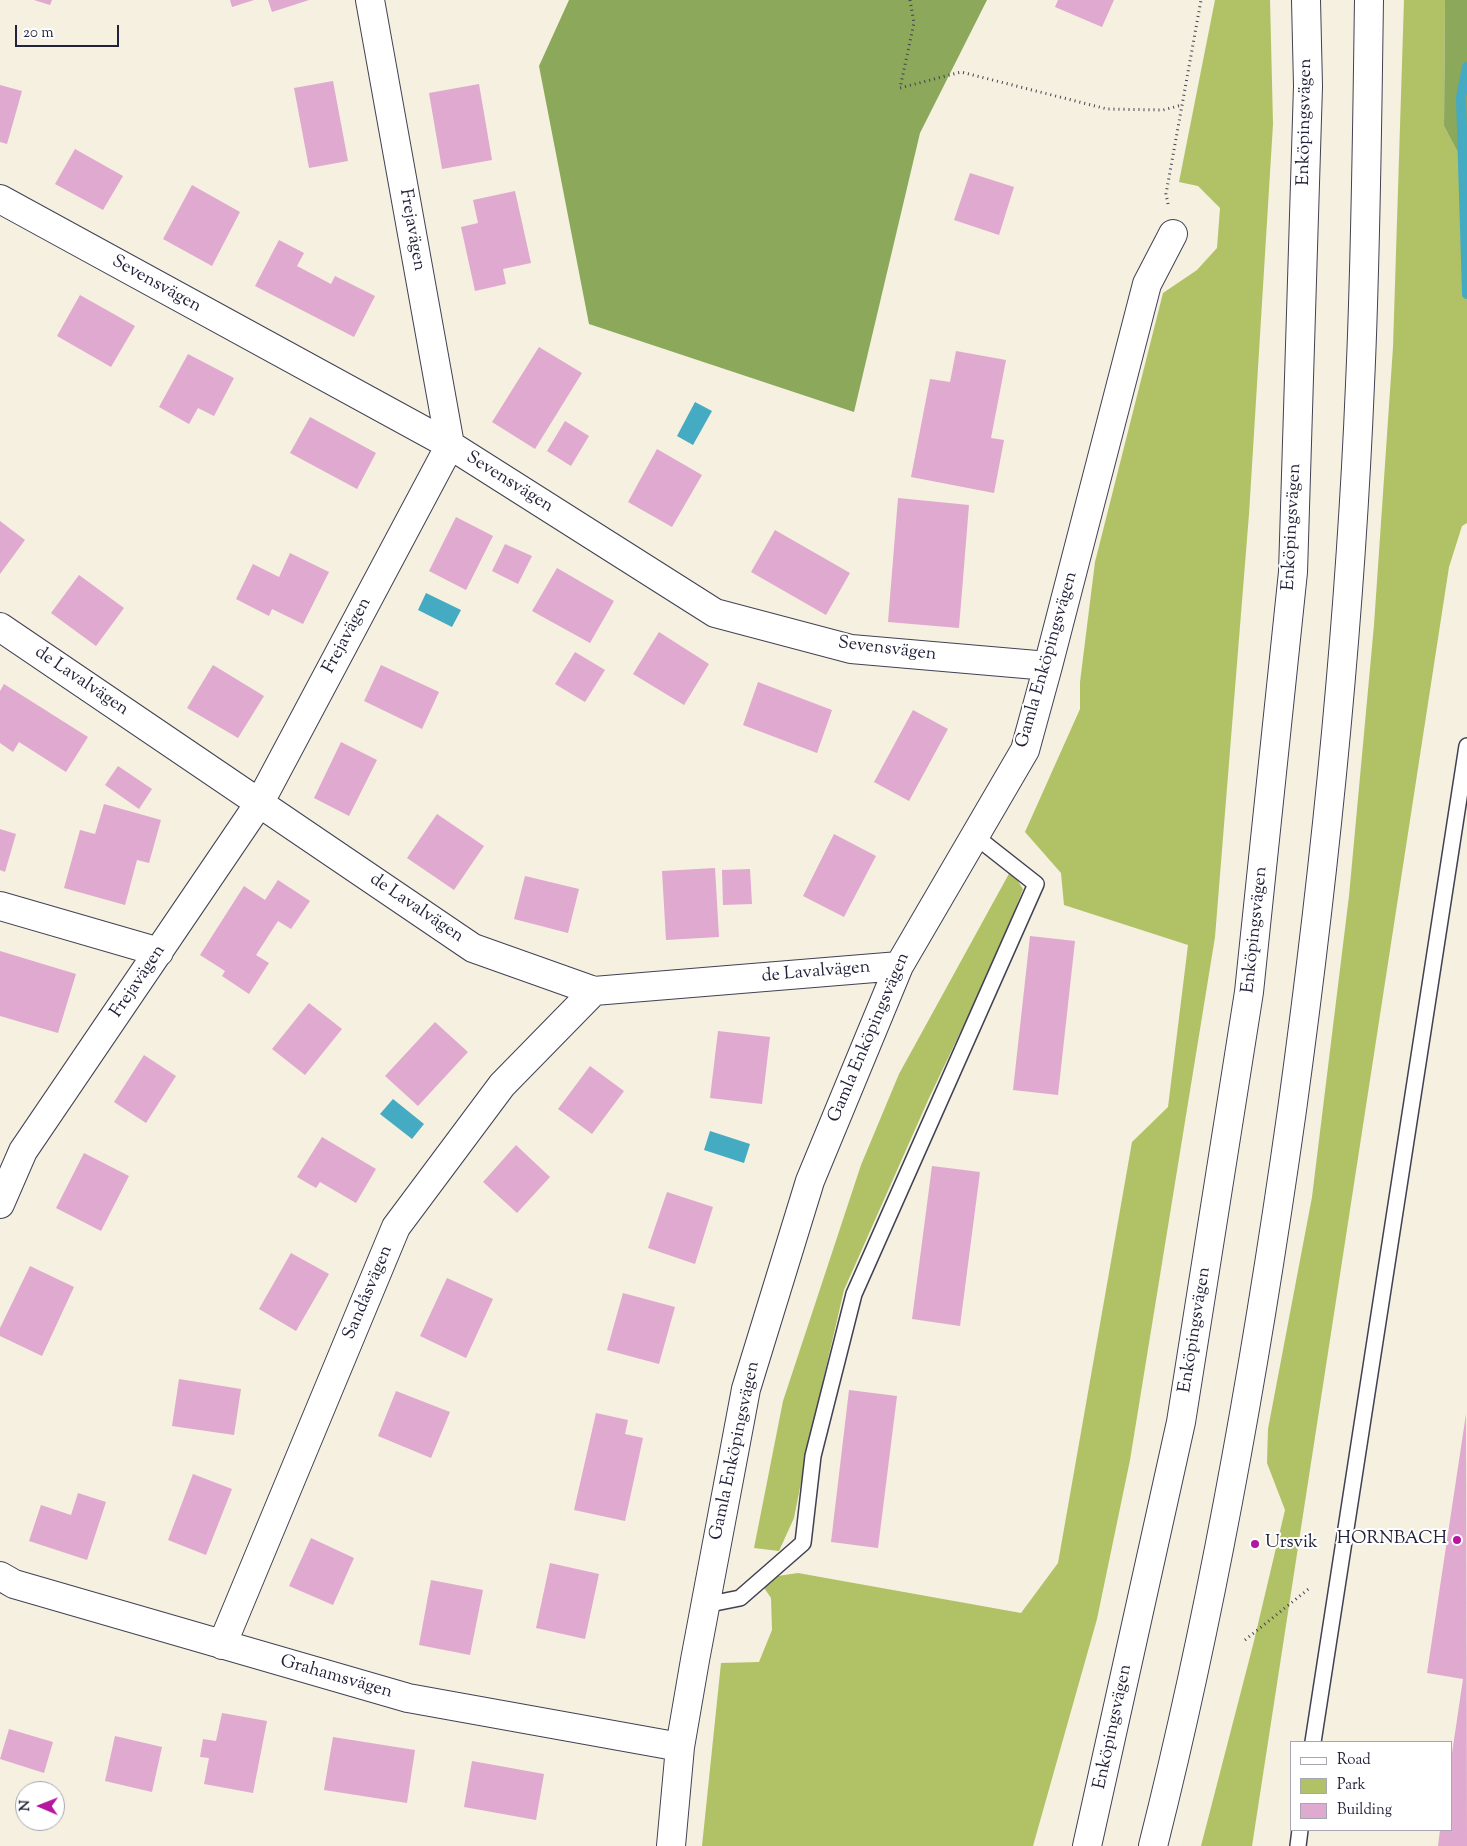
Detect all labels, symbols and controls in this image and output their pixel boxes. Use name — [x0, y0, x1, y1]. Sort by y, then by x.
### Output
scale bar — [18, 15, 121, 47]
text: 20 m — [23, 23, 54, 44]
street label: Enköpingsvägen — [1294, 58, 1318, 186]
street label: Frejavägen — [393, 187, 429, 273]
street label: Sevensvägen — [107, 252, 205, 318]
street label: Sevensvägen — [461, 448, 557, 518]
street label: Enköpingsvägen — [1279, 463, 1307, 591]
street label: Gamla Enköpingsvägen — [1012, 569, 1084, 751]
street label: Frejavägen — [319, 594, 377, 678]
street label: Sevensvägen — [837, 633, 937, 667]
street label: de Lavalvägen — [30, 643, 132, 721]
street label: Enköpingsvägen — [1239, 866, 1273, 994]
street label: de Lavalvägen — [365, 870, 467, 948]
street label: Frejavägen — [107, 942, 171, 1022]
street label: Gamla Enköpingsvägen — [824, 950, 916, 1126]
street label: de Lavalvägen — [761, 957, 871, 989]
street label: Sandåsvägen — [339, 1243, 399, 1343]
street label: Enköpingsvägen — [1175, 1265, 1217, 1395]
street label: Gamla Enköpingsvägen — [706, 1360, 766, 1542]
place label: HORNBACH — [1337, 1529, 1447, 1551]
place label: Ursvik — [1265, 1533, 1318, 1555]
marker: HORNBACH — [1451, 1534, 1463, 1546]
marker: Ursvik — [1249, 1538, 1261, 1550]
street label: Grahamsvägen — [277, 1652, 395, 1704]
street label: Enköpingsvägen — [1090, 1663, 1138, 1791]
legend — [1290, 1741, 1452, 1831]
text: Road — [1337, 1750, 1371, 1771]
text: Park — [1337, 1775, 1366, 1796]
north arrow — [15, 1781, 65, 1831]
text: N — [16, 1800, 36, 1812]
text: Building — [1337, 1800, 1392, 1821]

